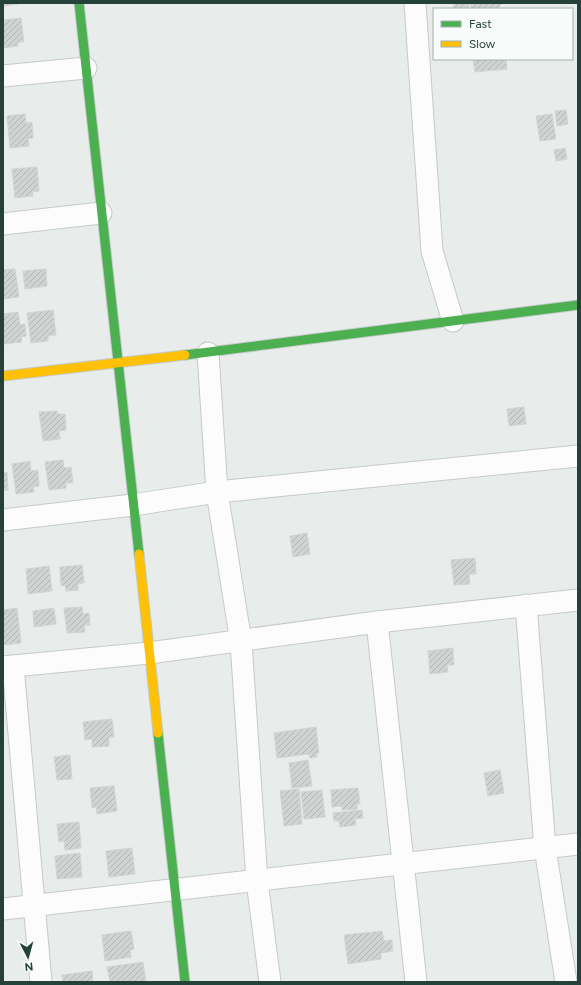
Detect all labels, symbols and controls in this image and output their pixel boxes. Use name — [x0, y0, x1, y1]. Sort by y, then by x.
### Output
legend — [433, 8, 573, 60]
text: Fast — [469, 17, 492, 31]
text: Slow — [469, 37, 496, 51]
north arrow — [8, 937, 48, 977]
text: N — [24, 960, 34, 973]

